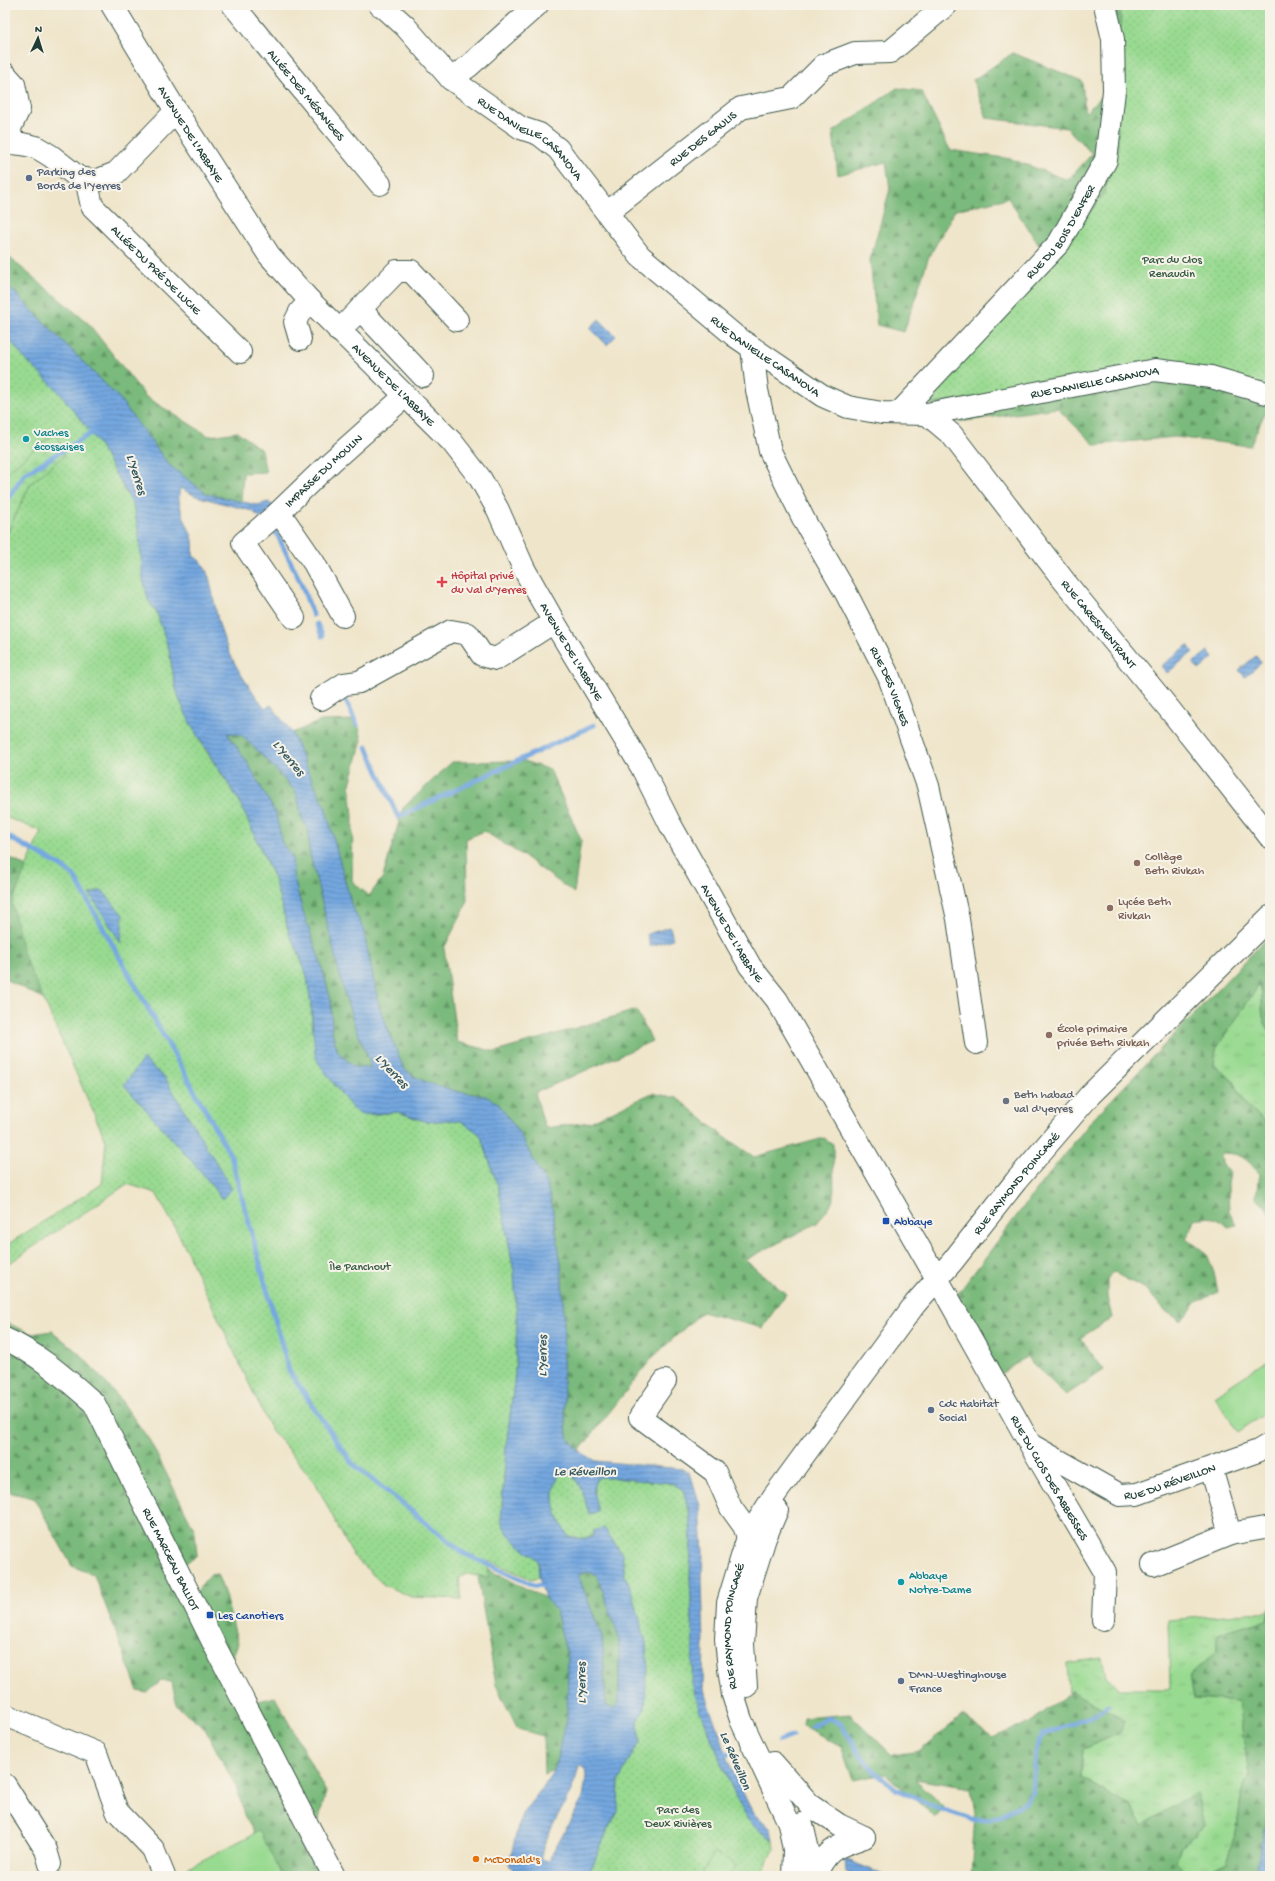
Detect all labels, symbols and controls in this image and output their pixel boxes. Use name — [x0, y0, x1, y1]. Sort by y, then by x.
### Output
north arrow — [18, 18, 58, 58]
text: N — [35, 24, 43, 36]
street label: ALLÉE DES MÉSANGES — [263, 47, 347, 145]
street label: AVENUE DE L'ABBAYE — [154, 84, 225, 186]
street label: RUE DANIELLE CASANOVA — [474, 95, 585, 184]
street label: RUE DES GAULIS — [667, 109, 741, 170]
place label: Parking des Bords de l'Yerres — [36, 166, 121, 194]
marker: Parking des Bords de l'Yerres — [24, 173, 34, 183]
street label: RUE DU BOIS D'ENFER — [1024, 183, 1100, 283]
street label: ALLÉE DU PRÉ DE LUCIE — [107, 223, 203, 319]
park label: Parc du Clos Renaudin — [1141, 254, 1202, 282]
street label: RUE DANIELLE CASANOVA — [707, 313, 823, 401]
street label: AVENUE DE L'ABBAYE — [348, 341, 437, 430]
street label: RUE DANIELLE CASANOVA — [1030, 365, 1161, 403]
place label: Vaches écossaises — [33, 427, 84, 455]
street label: IMPASSE DU MOULIN — [283, 432, 367, 512]
marker: Vaches écossaises — [21, 434, 31, 444]
water label: L'Yerres — [122, 453, 150, 498]
place label: Hôpital privé du Val d'Yerres — [451, 570, 527, 598]
marker: Hôpital privé du Val d'Yerres — [436, 576, 448, 588]
street label: RUE CARESMENTRANT — [1057, 578, 1139, 673]
street label: AVENUE DE L'ABBAYE — [536, 601, 605, 704]
street label: RUE DES VIGNES — [866, 645, 911, 729]
water label: L'Yerres — [269, 738, 308, 780]
place label: Collège Beth Rivkah — [1144, 851, 1205, 879]
marker: Collège Beth Rivkah — [1132, 858, 1142, 868]
street label: AVENUE DE L'ABBAYE — [696, 882, 765, 986]
place label: Lycée Beth Rivkah — [1118, 896, 1172, 924]
marker: Lycée Beth Rivkah — [1105, 903, 1115, 913]
place label: École primaire privée Beth Rivkah — [1056, 1023, 1150, 1051]
marker: École primaire privée Beth Rivkah — [1044, 1030, 1054, 1040]
water label: L'Yerres — [371, 1052, 412, 1093]
place label: Beth habad val d'yerres — [1013, 1089, 1075, 1117]
marker: Beth habad val d'yerres — [1001, 1096, 1011, 1106]
street label: RUE RAYMOND POINCARÉ — [971, 1130, 1064, 1238]
marker: Abbaye — [881, 1216, 891, 1226]
place label: Abbaye — [894, 1216, 933, 1230]
park label: Île Panchout — [329, 1261, 392, 1275]
water label: L'Yerres — [536, 1334, 551, 1377]
place label: Cdc Habitat Social — [939, 1398, 999, 1426]
marker: Cdc Habitat Social — [926, 1405, 936, 1415]
street label: RUE DU CLOS DES ABBESSES — [1006, 1413, 1090, 1544]
street label: RUE DU RÉVEILLON — [1124, 1461, 1218, 1504]
water label: Le Réveillon — [554, 1465, 617, 1480]
street label: RUE MARCEAU BALLIOT — [138, 1506, 202, 1614]
street label: RUE RAYMOND POINCARÉ — [721, 1561, 749, 1690]
place label: Abbaye Notre-Dame — [909, 1570, 972, 1598]
marker: Abbaye Notre-Dame — [896, 1577, 906, 1587]
marker: Les Canotiers — [205, 1610, 215, 1620]
place label: Les Canotiers — [218, 1610, 284, 1624]
water label: L'Yerres — [575, 1661, 590, 1704]
place label: DMN-Westinghouse France — [908, 1669, 1007, 1697]
marker: DMN-Westinghouse France — [896, 1676, 906, 1686]
water label: Le Réveillon — [716, 1730, 754, 1793]
park label: Parc des Deux Rivières — [644, 1804, 712, 1832]
marker: McDonald's — [471, 1854, 481, 1864]
place label: McDonald's — [484, 1854, 541, 1868]

